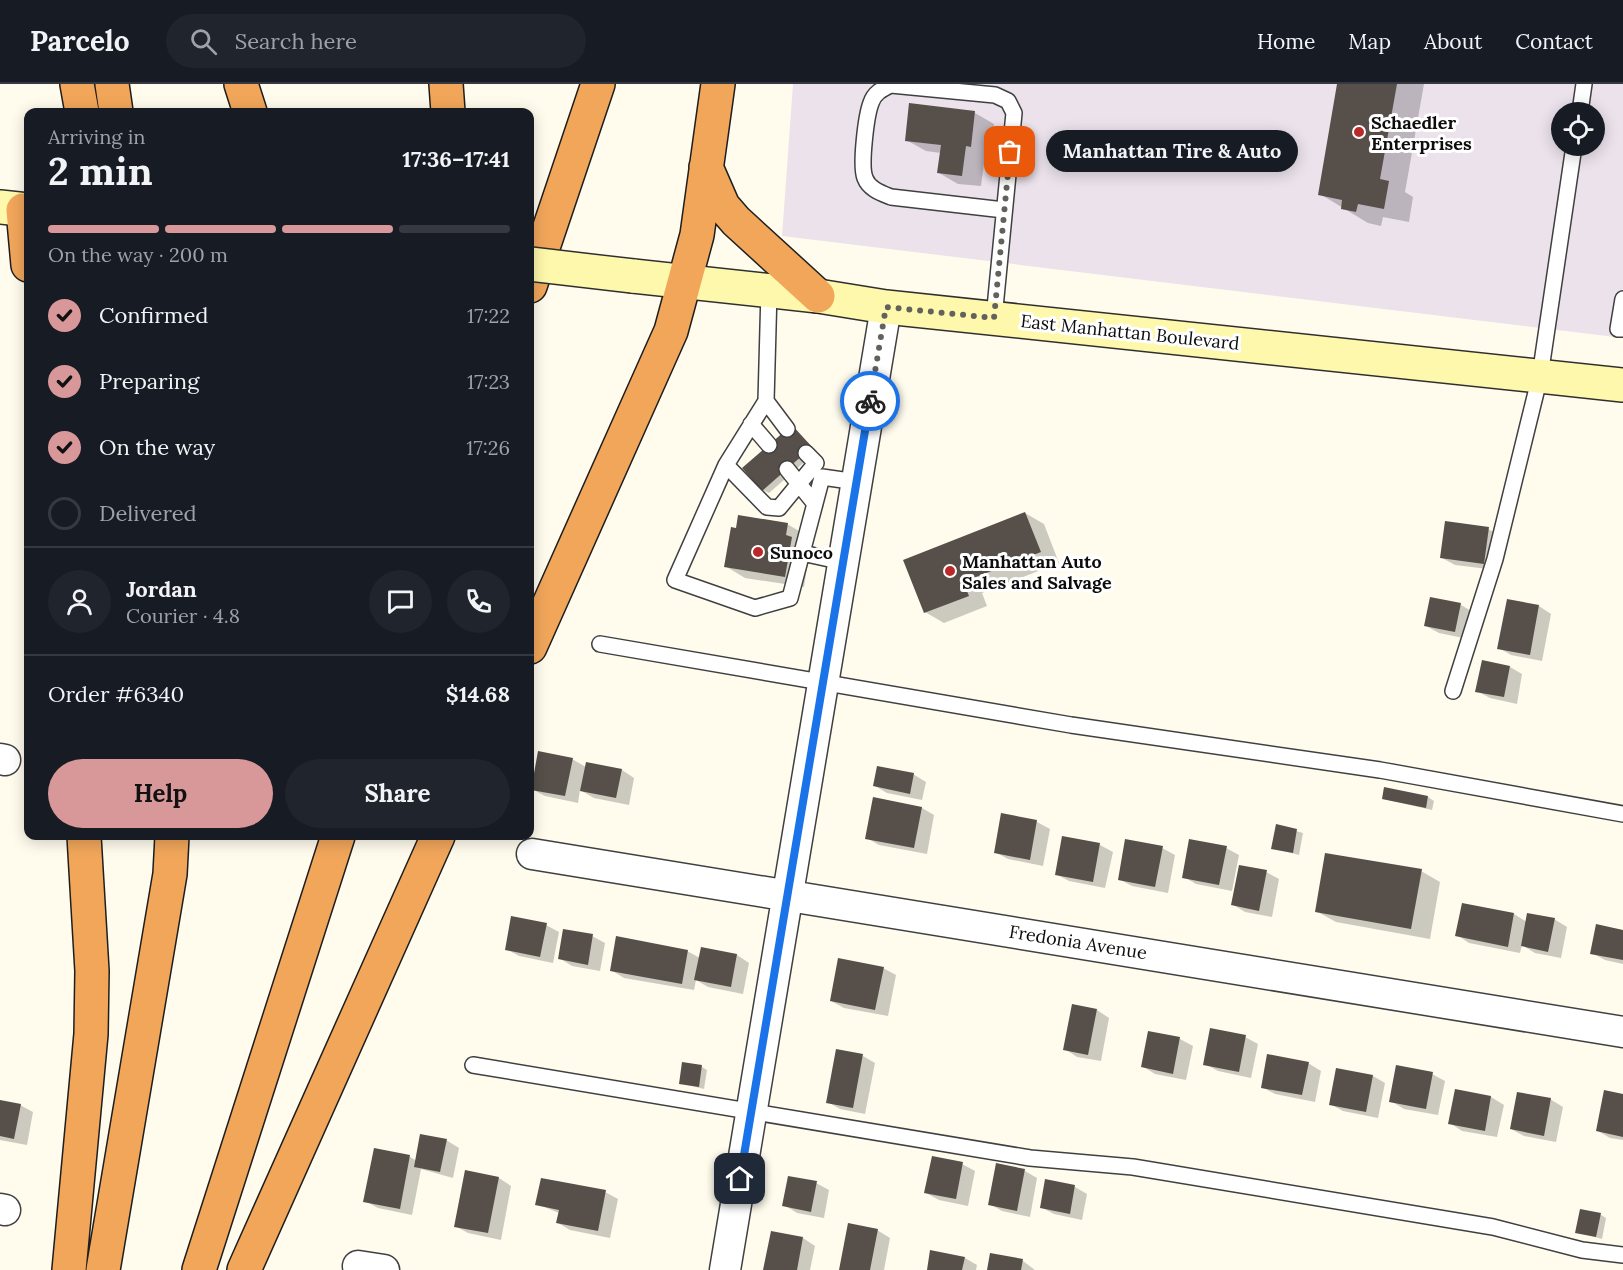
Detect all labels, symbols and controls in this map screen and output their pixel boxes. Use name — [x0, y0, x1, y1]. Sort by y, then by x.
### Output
search box — [166, 14, 586, 68]
text: Parcelo — [30, 23, 130, 59]
icon: search — [187, 25, 220, 58]
text: Search here — [235, 27, 357, 55]
text: Home — [1257, 28, 1315, 55]
text: Map — [1348, 28, 1391, 55]
text: About — [1424, 28, 1482, 55]
text: Contact — [1515, 28, 1593, 55]
map controls — [1551, 102, 1605, 156]
button: locate — [1551, 102, 1605, 156]
place label: Schaedler Enterprises — [1371, 111, 1472, 155]
text: Arriving in — [48, 124, 145, 149]
marker: Schaedler Enterprises — [1352, 125, 1366, 139]
pin — [984, 126, 1035, 177]
callout: Manhattan Tire & Auto — [1046, 131, 1298, 173]
icon: bag — [993, 135, 1026, 168]
text: Manhattan Tire & Auto — [1063, 138, 1281, 163]
text: 17:36–17:41 — [402, 145, 510, 173]
text: 2 min — [48, 146, 153, 196]
text: On the way · 200 m — [48, 242, 228, 267]
icon: check — [48, 299, 81, 332]
text: Confirmed — [99, 301, 208, 329]
text: 17:22 — [467, 303, 510, 328]
street label: East Manhattan Boulevard — [1019, 309, 1241, 355]
icon: check — [48, 365, 81, 398]
text: Preparing — [99, 367, 199, 395]
text: 17:23 — [467, 369, 510, 394]
courier — [840, 371, 900, 431]
icon: bike — [854, 385, 887, 418]
icon: check — [48, 431, 81, 464]
text: On the way — [99, 433, 215, 461]
text: 17:26 — [466, 435, 510, 460]
text: Delivered — [99, 499, 197, 527]
place label: Sunoco — [770, 541, 833, 564]
marker: Sunoco — [751, 545, 765, 559]
place label: Manhattan Auto Sales and Salvage — [962, 550, 1112, 594]
marker: Manhattan Auto Sales and Salvage — [943, 564, 957, 578]
button: person — [48, 570, 111, 633]
button: chat — [369, 570, 432, 633]
button: phone — [447, 570, 510, 633]
text: Jordan — [126, 575, 197, 603]
text: Courier · 4.8 — [126, 603, 240, 628]
text: Order #6340 — [48, 680, 184, 708]
text: $14.68 — [446, 680, 510, 708]
button: Help — [48, 759, 273, 828]
button: Share — [285, 759, 510, 828]
street label: Fredonia Avenue — [1007, 920, 1149, 964]
pin — [714, 1153, 765, 1204]
icon: home — [723, 1162, 756, 1195]

